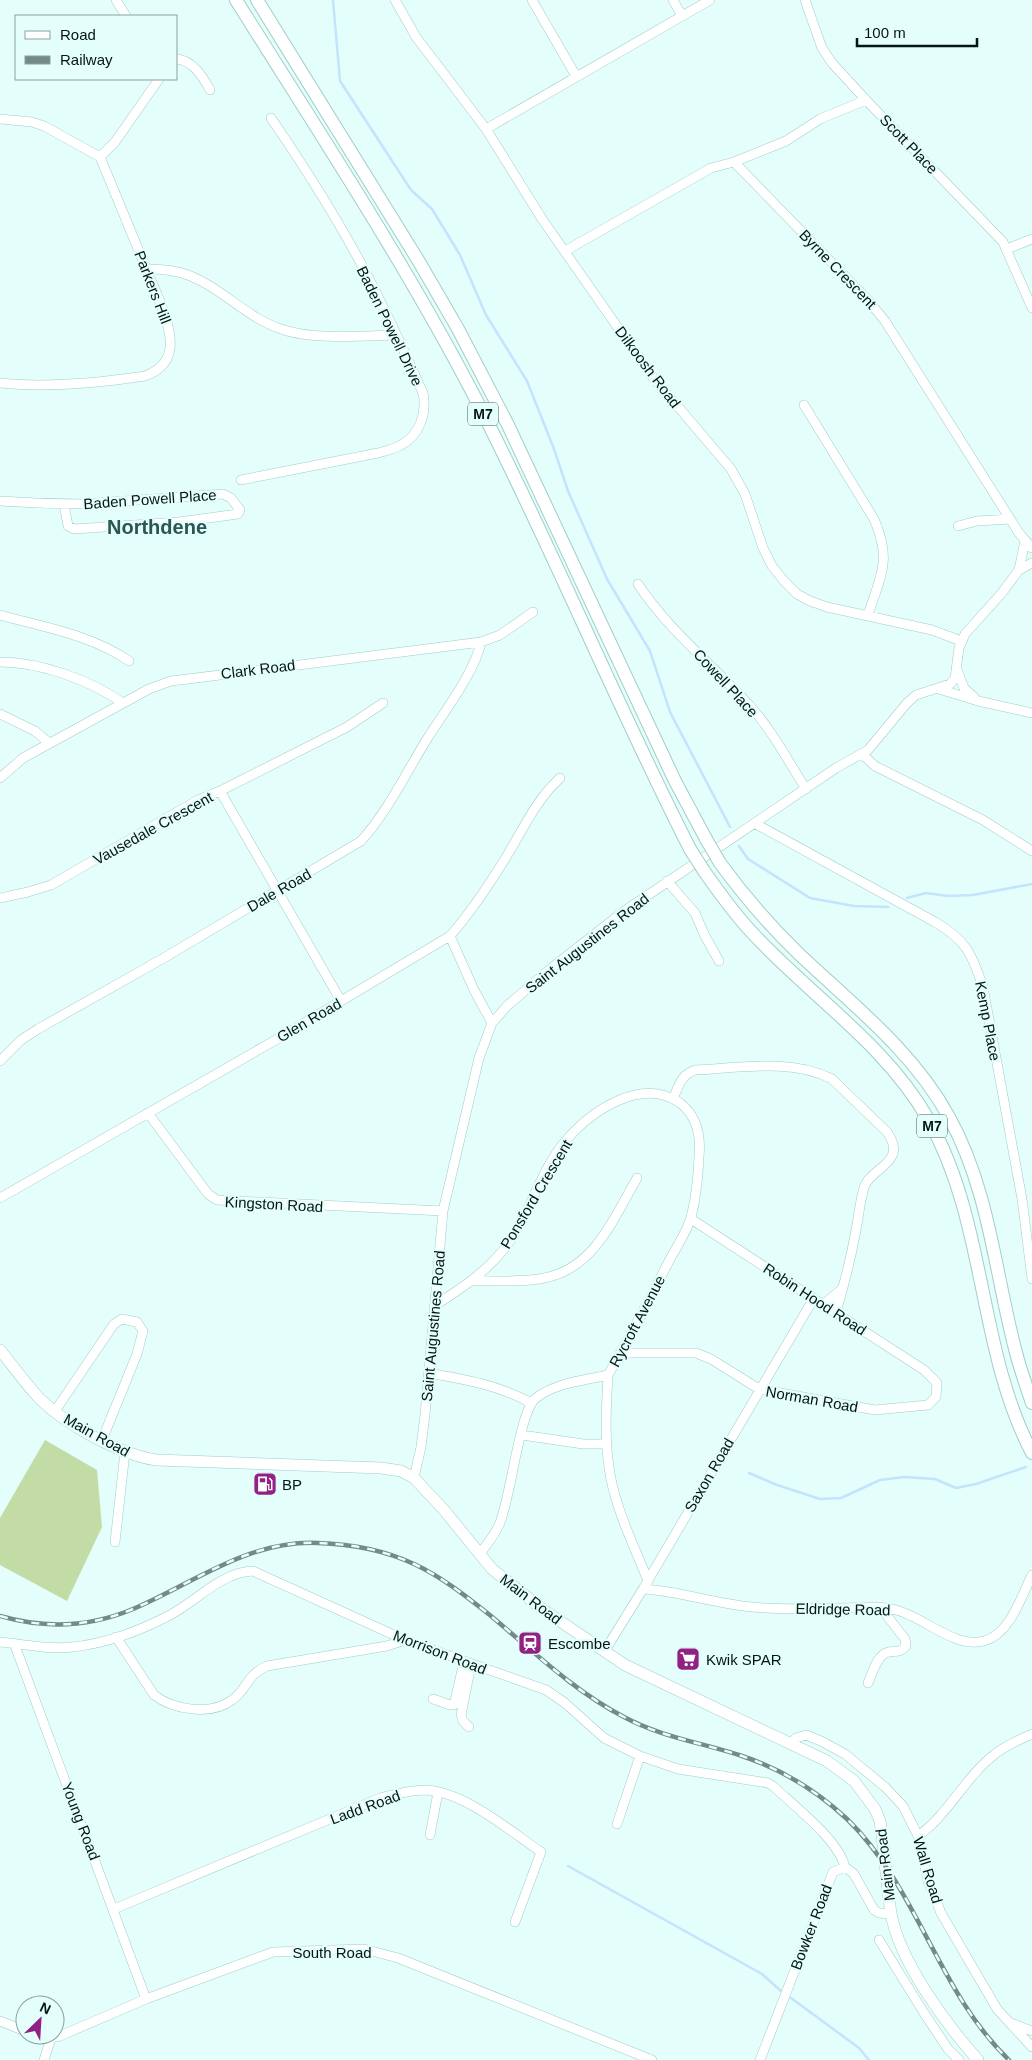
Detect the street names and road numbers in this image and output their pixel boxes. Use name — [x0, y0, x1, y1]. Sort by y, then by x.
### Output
street label: Scott Place — [877, 111, 941, 177]
street label: Byrne Crescent — [796, 226, 881, 313]
street label: Parkers Hill — [131, 248, 175, 326]
street label: Baden Powell Drive — [354, 263, 426, 389]
street label: Dilkoosh Road — [612, 323, 684, 411]
road number: M7 — [468, 402, 498, 426]
street label: Baden Powell Place — [83, 486, 217, 512]
street label: Cowell Place — [690, 645, 762, 721]
street label: Clark Road — [220, 656, 296, 682]
street label: Vausedale Crescent — [90, 788, 216, 868]
street label: Dale Road — [244, 865, 314, 915]
street label: Saint Augustines Road — [522, 890, 652, 996]
street label: Kemp Place — [972, 980, 1004, 1062]
street label: Glen Road — [274, 995, 344, 1045]
road number: M7 — [917, 1114, 947, 1138]
street label: Ponsford Crescent — [497, 1136, 576, 1252]
street label: Kingston Road — [224, 1193, 324, 1215]
street label: Saint Augustines Road — [418, 1250, 448, 1402]
street label: Robin Hood Road — [760, 1259, 870, 1339]
street label: Rycroft Avenue — [606, 1272, 668, 1370]
street label: Norman Road — [765, 1383, 859, 1415]
street label: Main Road — [61, 1410, 133, 1460]
street label: Saxon Road — [681, 1435, 737, 1515]
street label: Main Road — [497, 1570, 565, 1628]
street label: Eldridge Road — [795, 1600, 891, 1618]
street label: Morrison Road — [391, 1626, 489, 1678]
street label: Young Road — [58, 1780, 104, 1862]
street label: Ladd Road — [328, 1786, 402, 1828]
street label: Main Road — [872, 1828, 898, 1902]
street label: Wall Road — [910, 1835, 946, 1905]
street label: Bowker Road — [787, 1882, 835, 1972]
street label: South Road — [292, 1944, 372, 1961]

